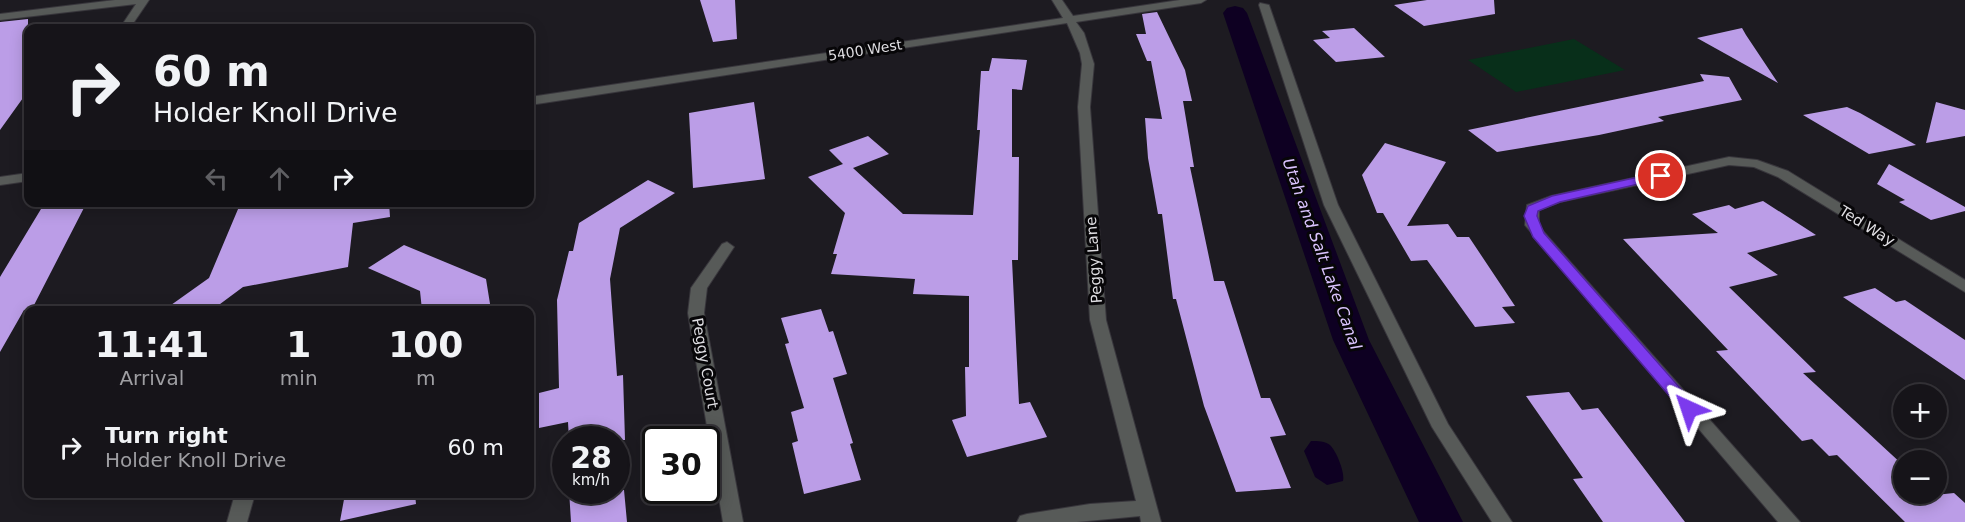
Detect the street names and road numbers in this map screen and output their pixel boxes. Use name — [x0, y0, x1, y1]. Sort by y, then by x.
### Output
street label: 5400 West — [827, 36, 904, 64]
street label: Ted Way — [1835, 201, 1898, 250]
street label: Peggy Lane — [1082, 216, 1106, 304]
street label: Peggy Court — [688, 316, 722, 410]

